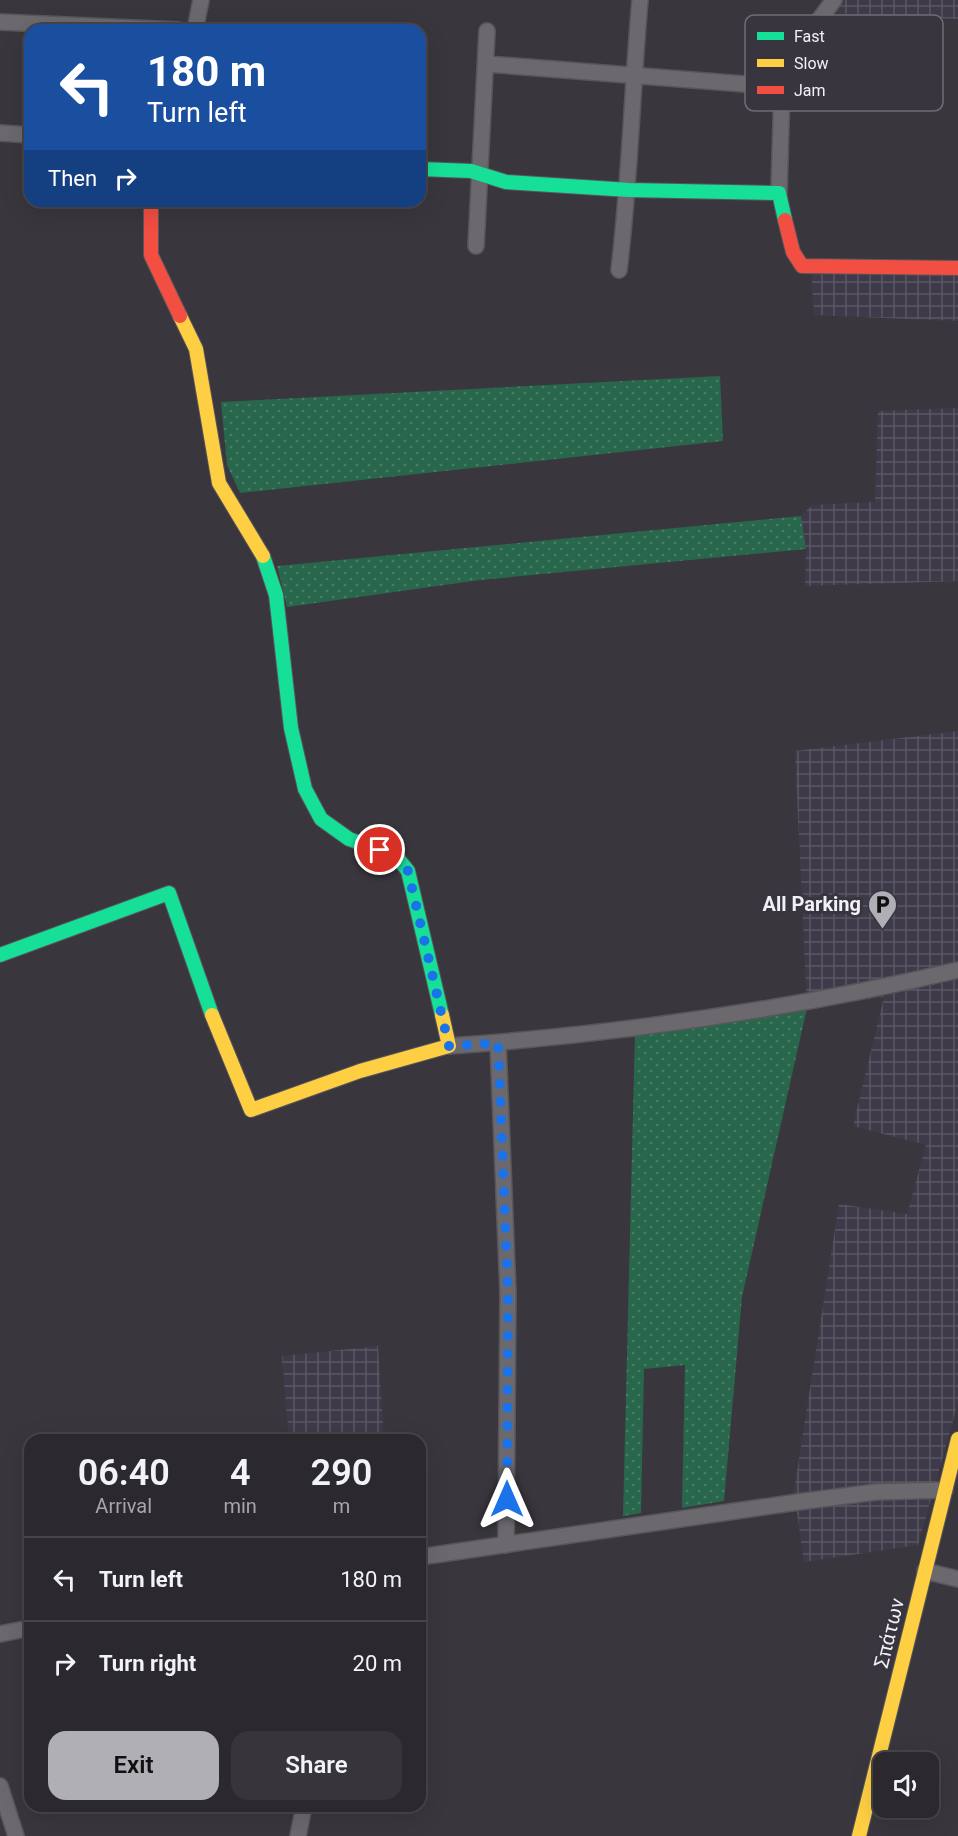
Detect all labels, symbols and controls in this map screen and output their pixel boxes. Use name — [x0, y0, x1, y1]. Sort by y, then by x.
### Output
legend — [745, 15, 943, 111]
text: Fast — [794, 27, 825, 46]
text: 180 m — [147, 47, 266, 96]
icon: left — [48, 48, 126, 126]
text: Slow — [794, 54, 829, 73]
text: Jam — [794, 81, 826, 100]
text: Turn left — [147, 97, 247, 129]
icon: right — [109, 162, 142, 195]
text: Then — [48, 166, 97, 191]
pin — [354, 824, 405, 875]
icon: arrive — [363, 833, 396, 866]
parking icon: All Parking — [866, 888, 898, 930]
place label: All Parking — [763, 892, 861, 916]
text: 06:40 — [78, 1452, 170, 1494]
text: 4 — [230, 1452, 250, 1494]
text: 290 — [311, 1452, 372, 1494]
position arrow — [475, 1467, 539, 1531]
text: Arrival — [95, 1494, 152, 1518]
text: min — [223, 1494, 257, 1518]
text: m — [333, 1494, 350, 1518]
icon: left — [48, 1563, 81, 1596]
text: Turn left — [99, 1567, 183, 1592]
text: 180 m — [340, 1567, 402, 1592]
street label: Σπάτων — [869, 1595, 909, 1670]
icon: right — [48, 1647, 81, 1680]
text: Turn right — [99, 1651, 196, 1676]
text: 20 m — [353, 1651, 402, 1676]
button: Exit — [48, 1731, 219, 1800]
button: Share — [231, 1731, 402, 1800]
map controls — [873, 1752, 939, 1818]
button: sound — [873, 1752, 939, 1818]

